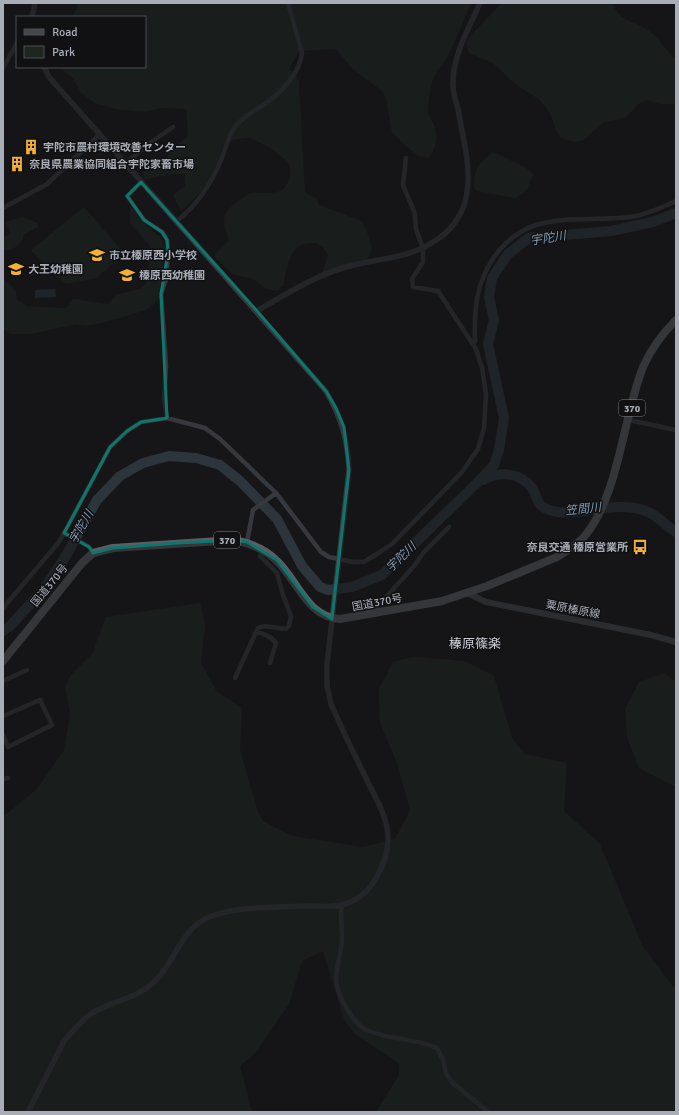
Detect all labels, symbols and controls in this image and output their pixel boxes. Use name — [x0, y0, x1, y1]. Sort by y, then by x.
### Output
legend — [16, 16, 146, 68]
text: Road — [52, 25, 78, 40]
text: Park — [52, 45, 75, 60]
building icon: 宇陀市農村環境改善センター — [22, 138, 40, 156]
place label: 宇陀市農村環境改善センター — [43, 141, 186, 154]
building icon: 奈良県農業協同組合宇陀家畜市場 — [8, 155, 26, 173]
place label: 奈良県農業協同組合宇陀家畜市場 — [29, 158, 194, 171]
water label: 宇陀川 — [529, 228, 569, 249]
school or university icon: 市立榛原西小学校 — [88, 246, 106, 264]
place label: 市立榛原西小学校 — [109, 249, 197, 262]
school or university icon: 大王幼稚園 — [7, 260, 25, 278]
place label: 大王幼稚園 — [28, 263, 83, 276]
school or university icon: 榛原西幼稚園 — [118, 266, 136, 284]
place label: 榛原西幼稚園 — [139, 269, 205, 282]
road number: 370 — [619, 400, 645, 416]
water label: 笠間川 — [564, 500, 604, 519]
water label: 宇陀川 — [66, 506, 98, 547]
road number: 370 — [214, 532, 240, 548]
water label: 宇陀川 — [383, 538, 421, 575]
bus stop icon: 奈良交通 榛原営業所 — [631, 538, 649, 556]
place label: 奈良交通 榛原営業所 — [527, 541, 628, 554]
street label: 国道370号 — [28, 561, 70, 609]
street label: 国道370号 — [351, 591, 403, 614]
street label: 粟原榛原線 — [545, 598, 601, 621]
district label: 榛原篠楽 — [449, 636, 501, 652]

